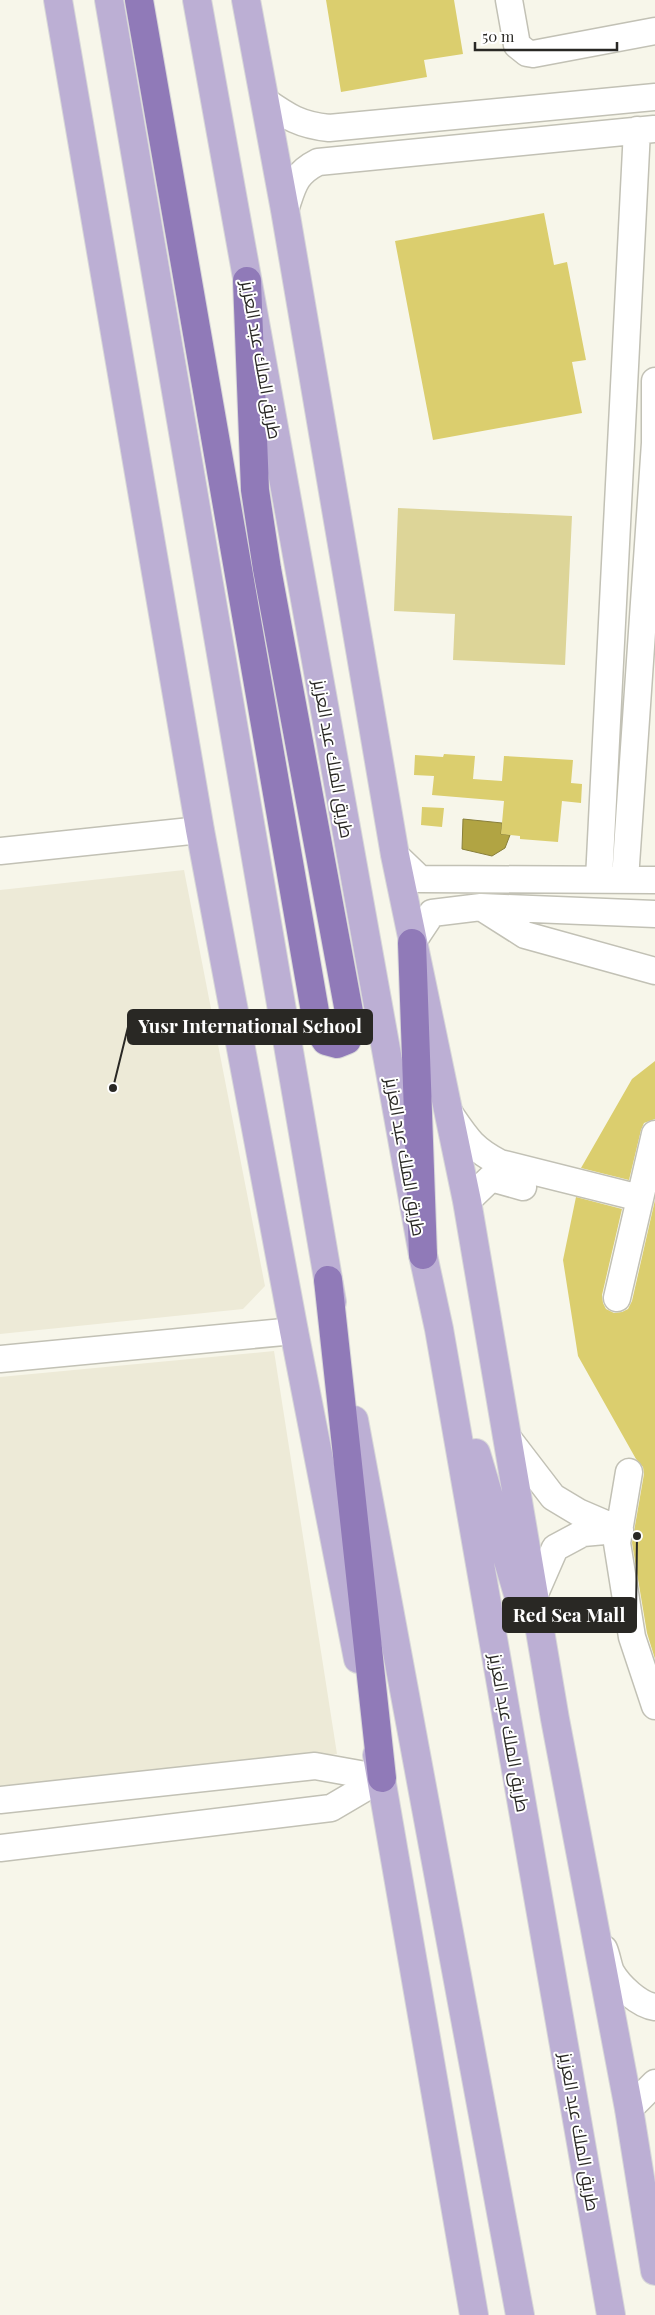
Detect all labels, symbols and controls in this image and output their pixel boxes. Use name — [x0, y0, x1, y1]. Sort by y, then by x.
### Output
scale bar — [475, 20, 618, 52]
text: 50 m — [482, 26, 515, 46]
street label: طريق الملك عبد العزيز — [235, 278, 288, 441]
street label: طريق الملك عبد العزيز — [307, 677, 360, 840]
callout: Yusr International School — [128, 1010, 372, 1044]
text: Yusr International School — [137, 1012, 362, 1038]
street label: طريق الملك عبد العزيز — [379, 1075, 432, 1238]
callout: Red Sea Mall — [503, 1598, 636, 1632]
text: Red Sea Mall — [513, 1601, 625, 1627]
street label: طريق الملك عبد العزيز — [483, 1651, 536, 1814]
street label: طريق الملك عبد العزيز — [553, 2050, 606, 2213]

